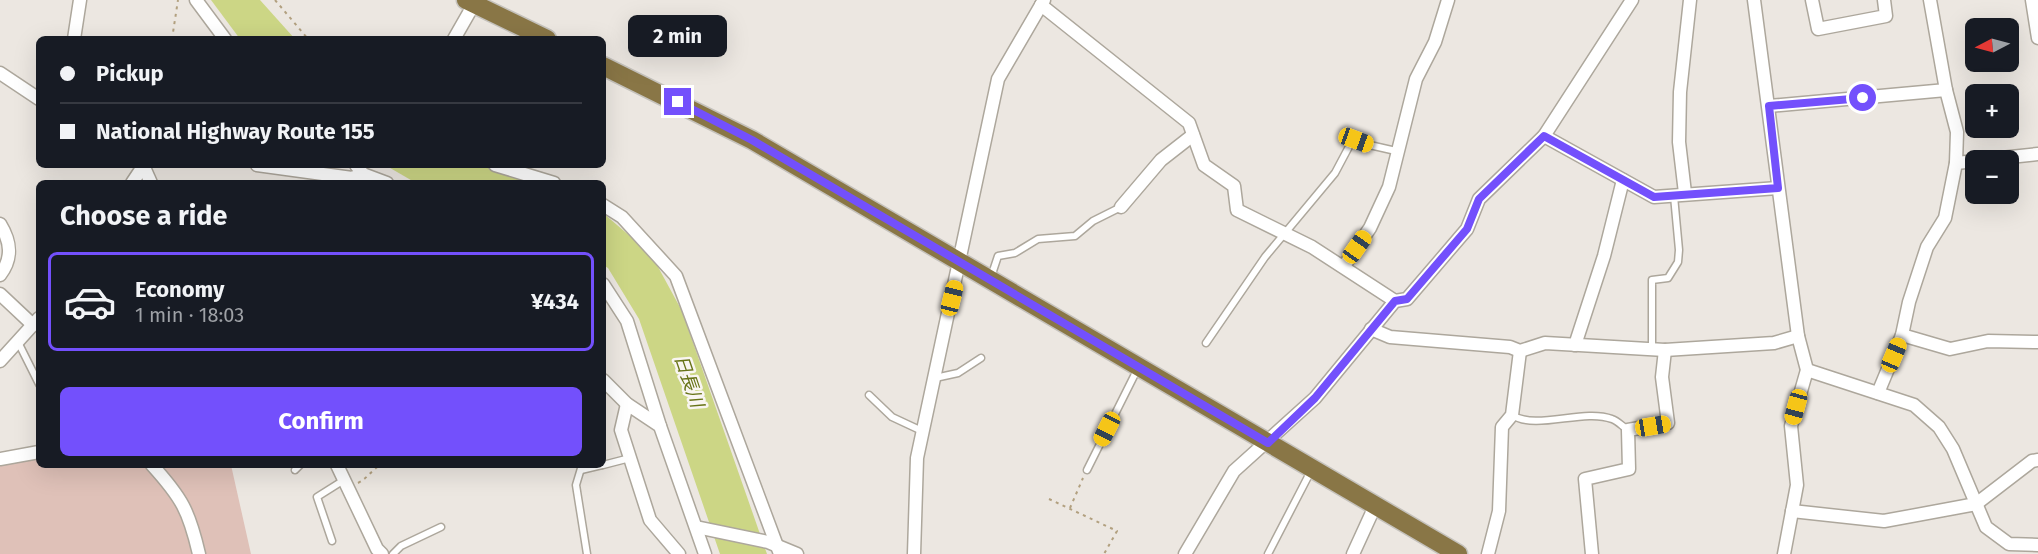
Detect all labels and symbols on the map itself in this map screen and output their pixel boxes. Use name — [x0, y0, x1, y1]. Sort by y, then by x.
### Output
callout: 2 min — [628, 15, 728, 57]
north arrow — [1965, 18, 2019, 72]
route start — [1849, 84, 1876, 111]
route end — [664, 88, 691, 115]
car — [1336, 125, 1376, 155]
car — [1339, 227, 1375, 267]
car — [939, 278, 965, 318]
car — [1879, 335, 1909, 375]
water label: 日長川 — [670, 352, 709, 412]
car — [1783, 387, 1809, 427]
car — [1091, 409, 1123, 449]
car — [1634, 414, 1672, 438]

